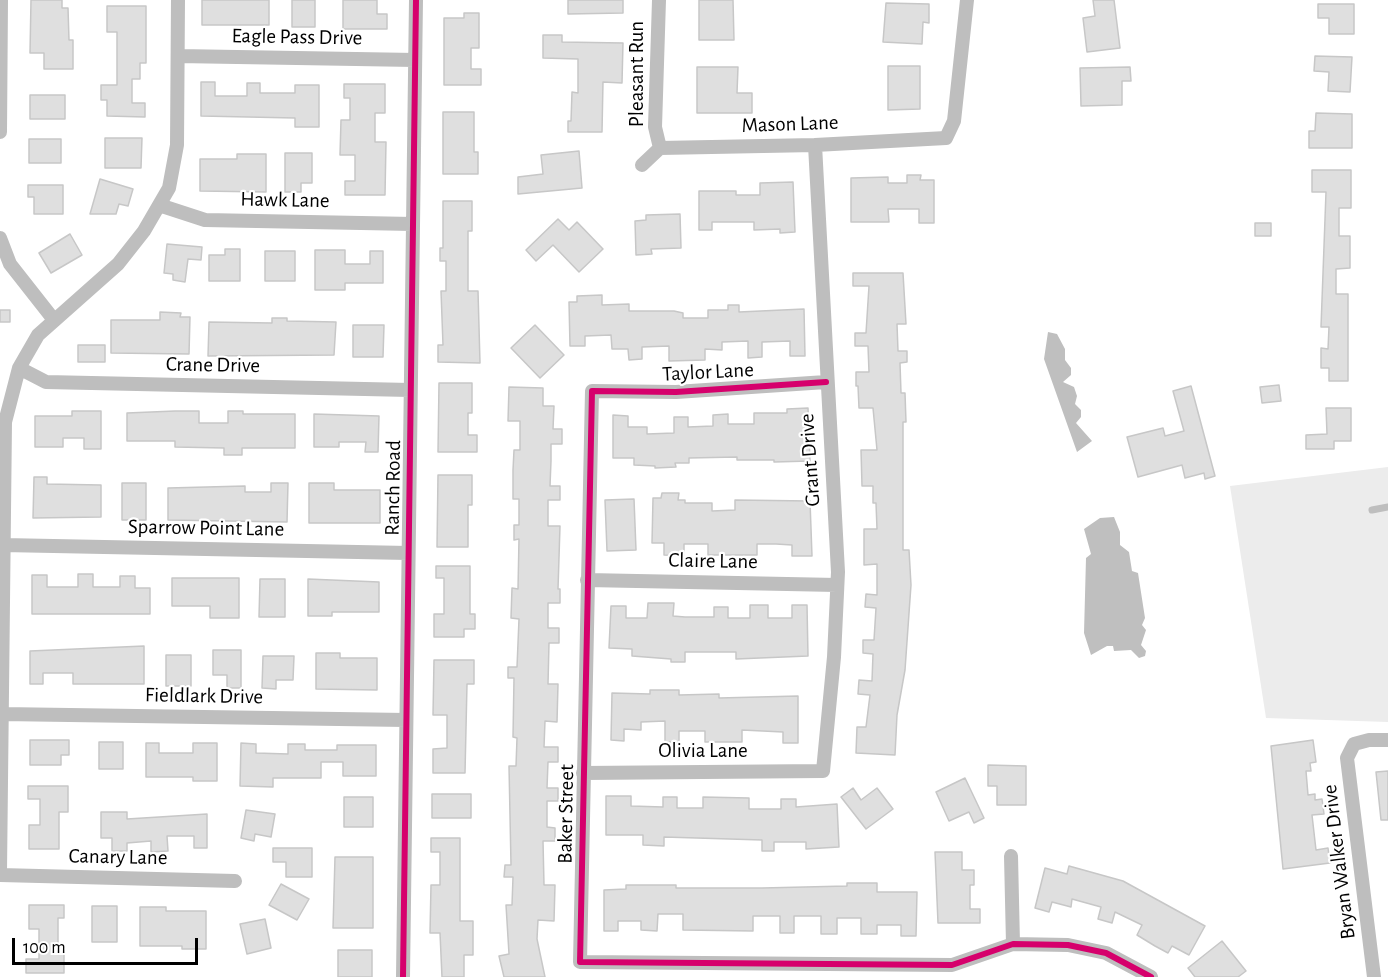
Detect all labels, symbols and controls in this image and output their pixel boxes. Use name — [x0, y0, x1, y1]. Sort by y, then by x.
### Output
street label: Pleasant Run — [624, 21, 650, 127]
street label: Eagle Pass Drive — [231, 23, 363, 51]
street label: Mason Lane — [741, 110, 839, 138]
street label: Hawk Lane — [240, 187, 330, 213]
street label: Crane Drive — [166, 352, 260, 378]
street label: Taylor Lane — [662, 357, 754, 387]
street label: Grant Drive — [794, 413, 826, 507]
street label: Ranch Road — [380, 440, 406, 536]
street label: Sparrow Point Lane — [128, 514, 284, 542]
street label: Claire Lane — [668, 548, 758, 574]
street label: Fieldlark Drive — [145, 682, 263, 710]
street label: Olivia Lane — [658, 738, 748, 764]
street label: Baker Street — [553, 764, 579, 864]
street label: Bryan Walker Drive — [1317, 783, 1361, 941]
street label: Canary Lane — [68, 844, 168, 870]
scale bar — [15, 926, 201, 964]
text: 100 m — [23, 939, 66, 957]

